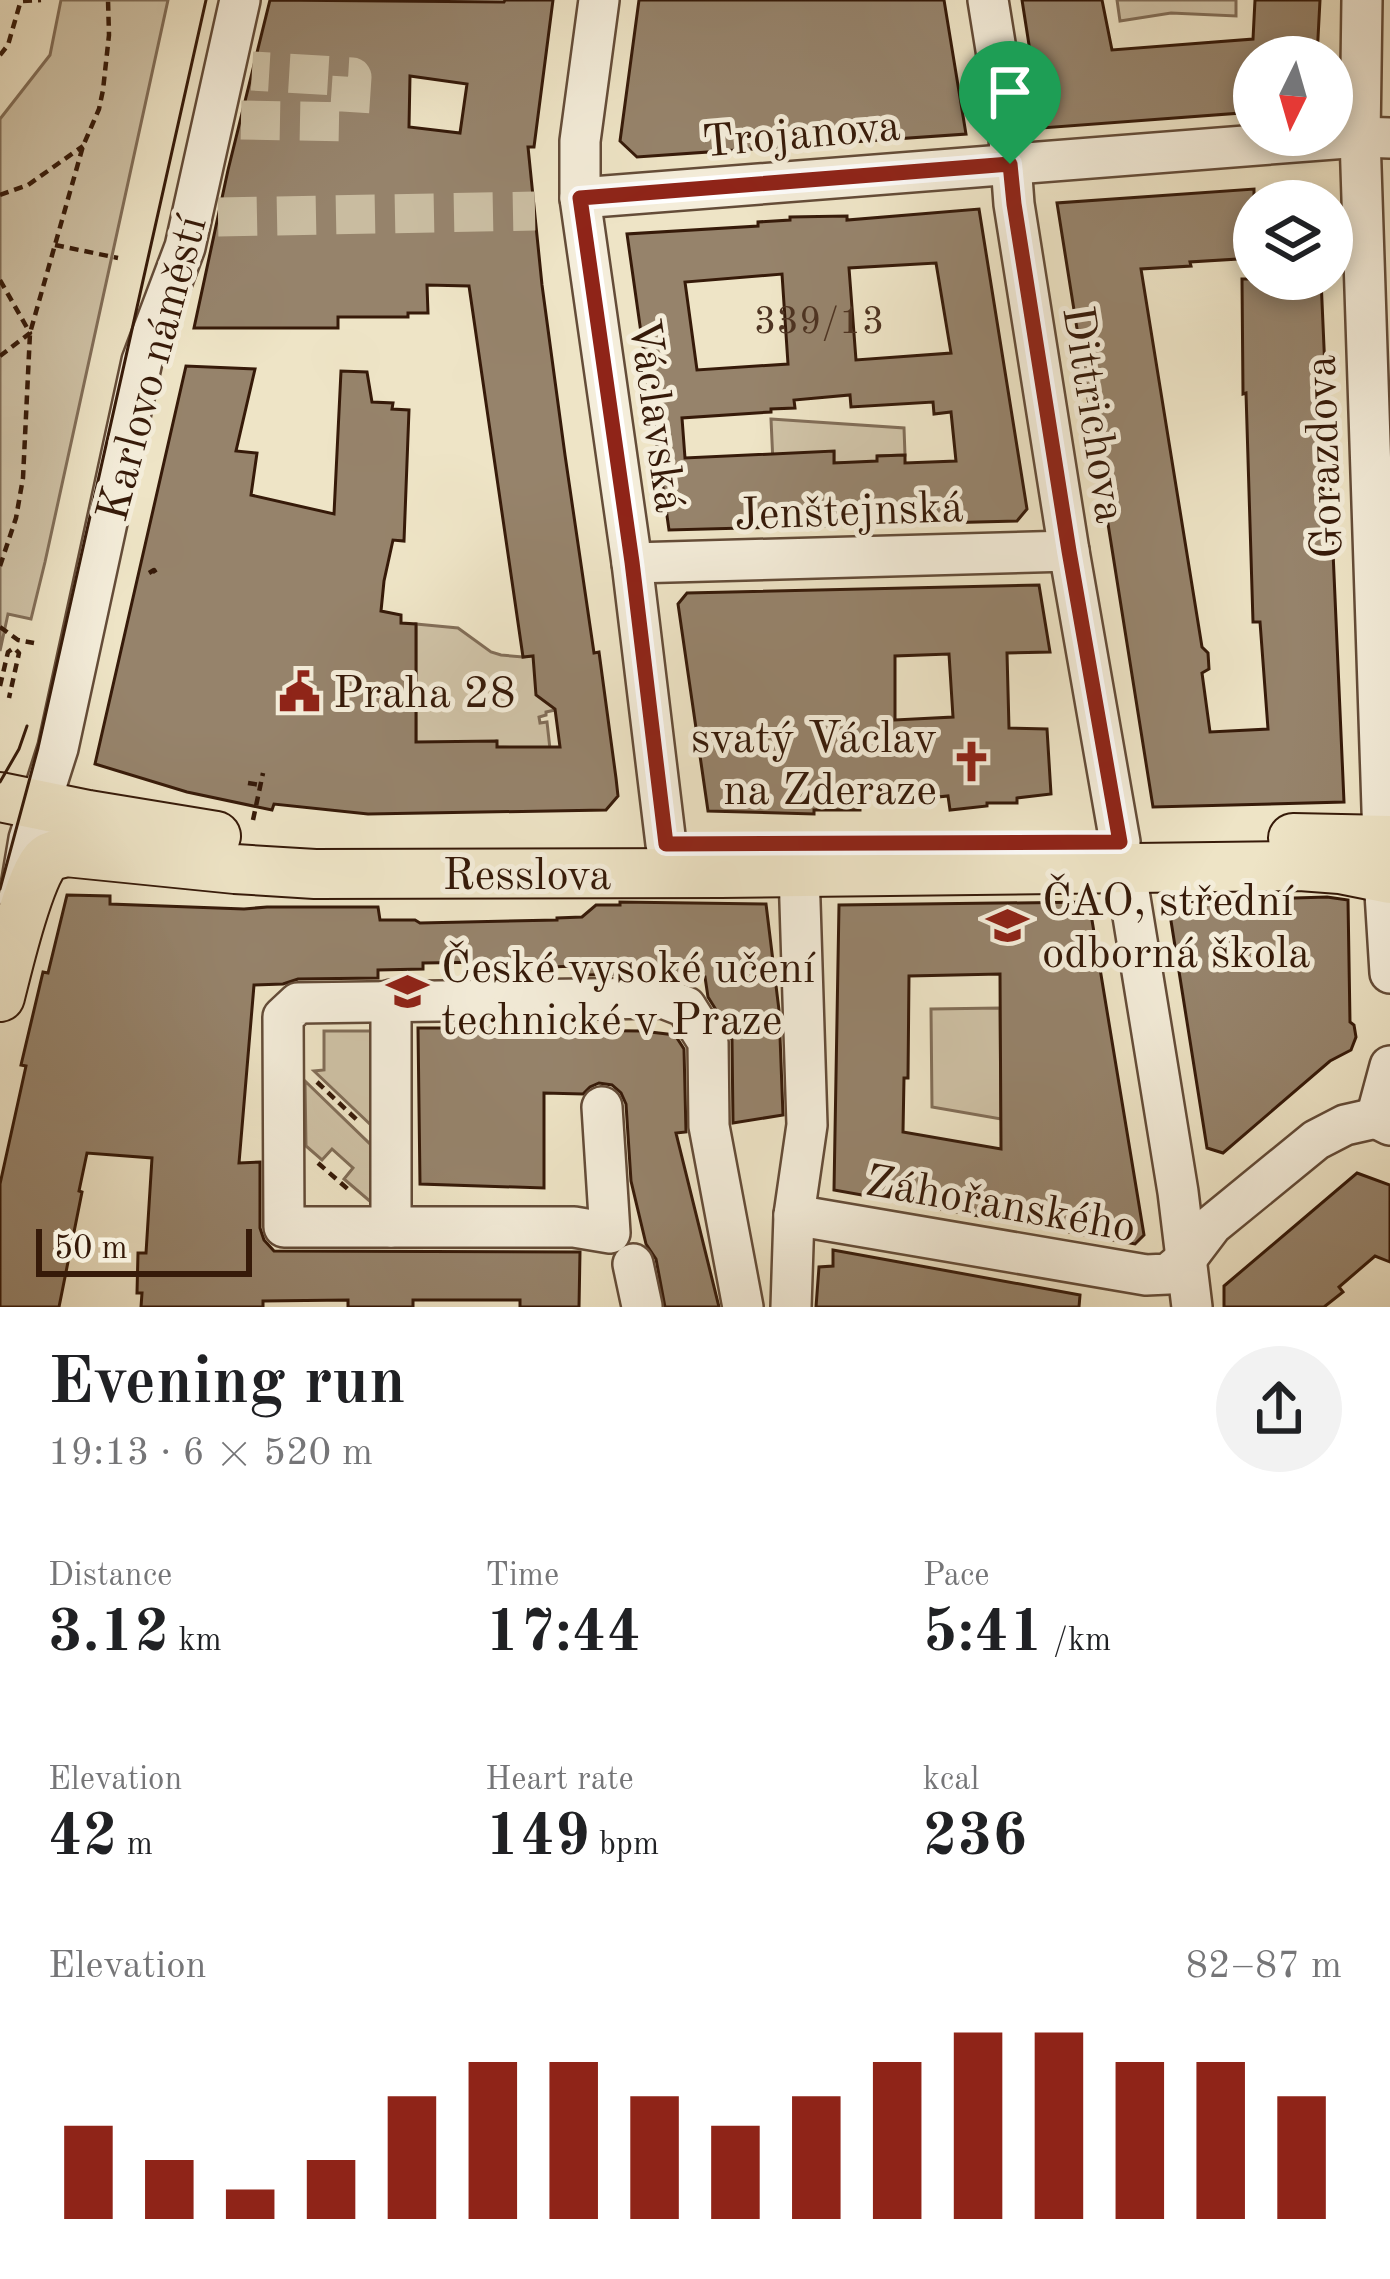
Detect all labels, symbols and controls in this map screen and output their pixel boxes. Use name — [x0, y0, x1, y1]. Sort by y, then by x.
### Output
north arrow — [1233, 36, 1353, 156]
map controls — [1233, 36, 1353, 300]
pin — [959, 41, 1061, 164]
icon: arrive — [977, 59, 1043, 125]
street label: Trojanova — [700, 105, 902, 168]
button: layers — [1233, 180, 1353, 300]
street label: Karlovo náměstí — [92, 211, 217, 527]
house number: 339/13 — [754, 303, 884, 342]
street label: Dittrichova — [1052, 303, 1131, 526]
street label: Václavská — [619, 316, 690, 515]
street label: Gorazdova — [1300, 354, 1353, 559]
street label: Jenštejnská — [734, 487, 964, 540]
public building icon: Praha 28 — [276, 668, 322, 714]
place label: Praha 28 — [333, 673, 516, 718]
place label: svatý Václav na Zderaze — [691, 718, 937, 815]
church icon: svatý Václav na Zderaze — [948, 739, 994, 785]
street label: Resslova — [442, 855, 612, 900]
place label: ČAO, střední odborná škola — [1042, 873, 1310, 978]
school or university icon: ČAO, střední odborná škola — [985, 902, 1031, 948]
place label: České vysoké učení technické v Praze — [441, 940, 816, 1045]
school or university icon: České vysoké učení technické v Praze — [384, 969, 430, 1015]
street label: Záhořanského — [862, 1161, 1139, 1252]
scale bar — [36, 1223, 252, 1276]
text: 50 m — [54, 1233, 128, 1266]
button: share — [1216, 1346, 1342, 1472]
text: Evening run — [48, 1352, 406, 1418]
text: 19:13 · 6 × 520 m — [48, 1434, 373, 1473]
text: Distance — [48, 1560, 172, 1593]
text: Time — [485, 1560, 559, 1593]
text: Pace — [923, 1560, 990, 1593]
text: 3.12 — [48, 1604, 169, 1664]
text: 17:44 — [485, 1604, 641, 1664]
text: 5:41 — [923, 1604, 1044, 1664]
text: km — [169, 1625, 222, 1658]
text: /km — [1044, 1625, 1111, 1658]
text: Elevation — [48, 1764, 182, 1797]
text: Heart rate — [485, 1764, 634, 1797]
text: kcal — [923, 1764, 979, 1797]
text: 42 — [48, 1808, 118, 1868]
text: 149 — [485, 1808, 590, 1868]
text: 236 — [923, 1808, 1027, 1868]
text: m — [118, 1829, 153, 1862]
text: bpm — [590, 1829, 659, 1862]
text: Elevation — [48, 1947, 207, 1986]
text: 82–87 m — [1185, 1947, 1342, 1986]

